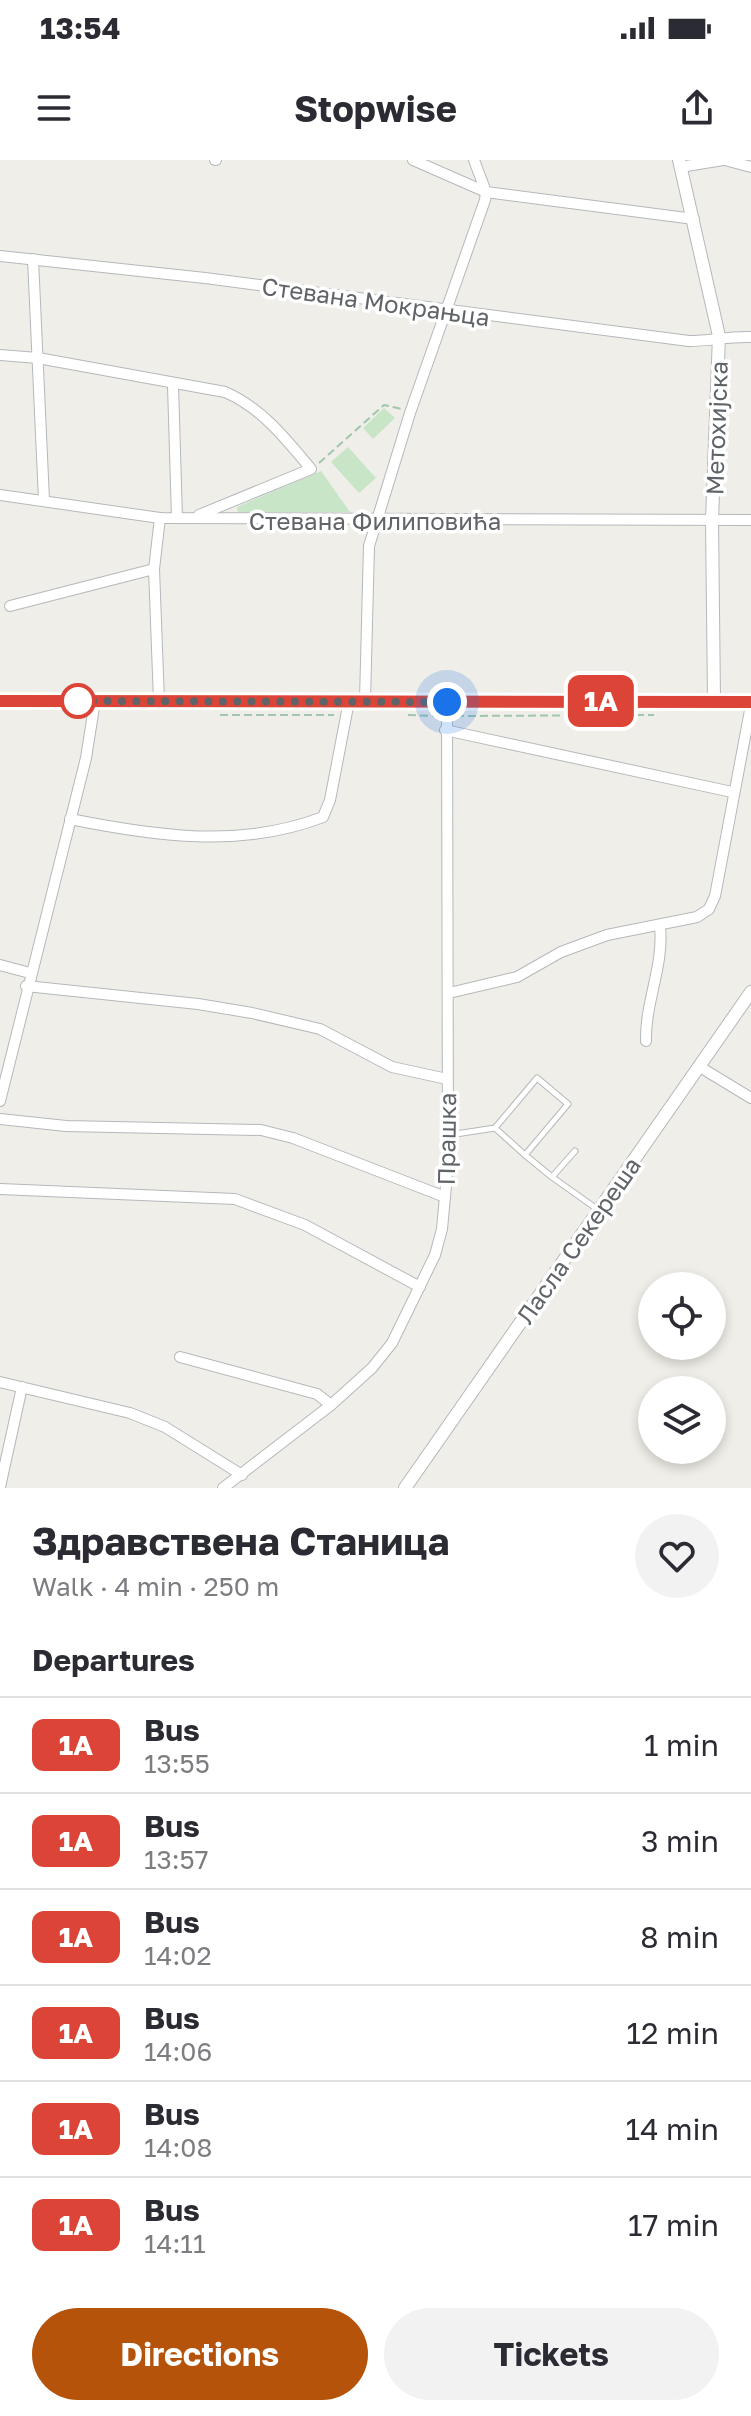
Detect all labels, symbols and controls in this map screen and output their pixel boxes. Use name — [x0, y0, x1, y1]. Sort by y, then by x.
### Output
text: 13:54 — [40, 10, 120, 46]
icon: menu — [32, 86, 76, 130]
icon: share — [675, 86, 719, 130]
text: Stopwise — [294, 87, 457, 130]
street label: Стевана Мокрањца — [260, 271, 492, 331]
street label: Метохијска — [699, 360, 733, 496]
street label: Стевана Филиповића — [249, 506, 501, 535]
line badge: 1A — [565, 675, 637, 727]
your location — [427, 682, 467, 722]
unlabelled marker — [61, 684, 95, 718]
text: 1A — [584, 684, 618, 717]
street label: Прашка — [431, 1092, 461, 1186]
street label: Ласла Секереша — [510, 1151, 646, 1329]
map controls — [638, 1272, 726, 1464]
button: locate — [638, 1272, 726, 1360]
button: layers — [638, 1376, 726, 1464]
button: heart — [635, 1514, 719, 1598]
text: Здравствена Станица — [32, 1518, 450, 1563]
text: Walk · 4 min · 250 m — [32, 1571, 279, 1602]
text: Departures — [32, 1642, 195, 1678]
text: Bus — [144, 1712, 200, 1748]
text: 1 min — [644, 1727, 719, 1763]
text: 1A — [59, 1728, 93, 1761]
text: 13:55 — [144, 1748, 210, 1779]
text: Bus — [144, 1808, 200, 1844]
text: 3 min — [641, 1823, 719, 1859]
text: 1A — [59, 1824, 93, 1857]
text: 13:57 — [144, 1844, 208, 1875]
text: Bus — [144, 1904, 200, 1940]
text: 8 min — [640, 1919, 719, 1955]
text: 1A — [59, 1920, 93, 1953]
text: 14:02 — [144, 1940, 211, 1971]
text: Bus — [144, 2000, 200, 2036]
text: 12 min — [627, 2015, 719, 2051]
text: 1A — [59, 2016, 93, 2049]
text: 14:06 — [144, 2036, 212, 2067]
text: Bus — [144, 2096, 200, 2132]
text: 14 min — [626, 2111, 719, 2147]
text: 1A — [59, 2112, 93, 2145]
text: 14:08 — [144, 2132, 212, 2163]
text: Bus — [144, 2192, 200, 2228]
text: 17 min — [628, 2207, 719, 2243]
text: 1A — [59, 2208, 93, 2241]
text: 14:11 — [144, 2228, 206, 2259]
button: Directions — [32, 2308, 368, 2400]
button: Tickets — [384, 2308, 719, 2400]

